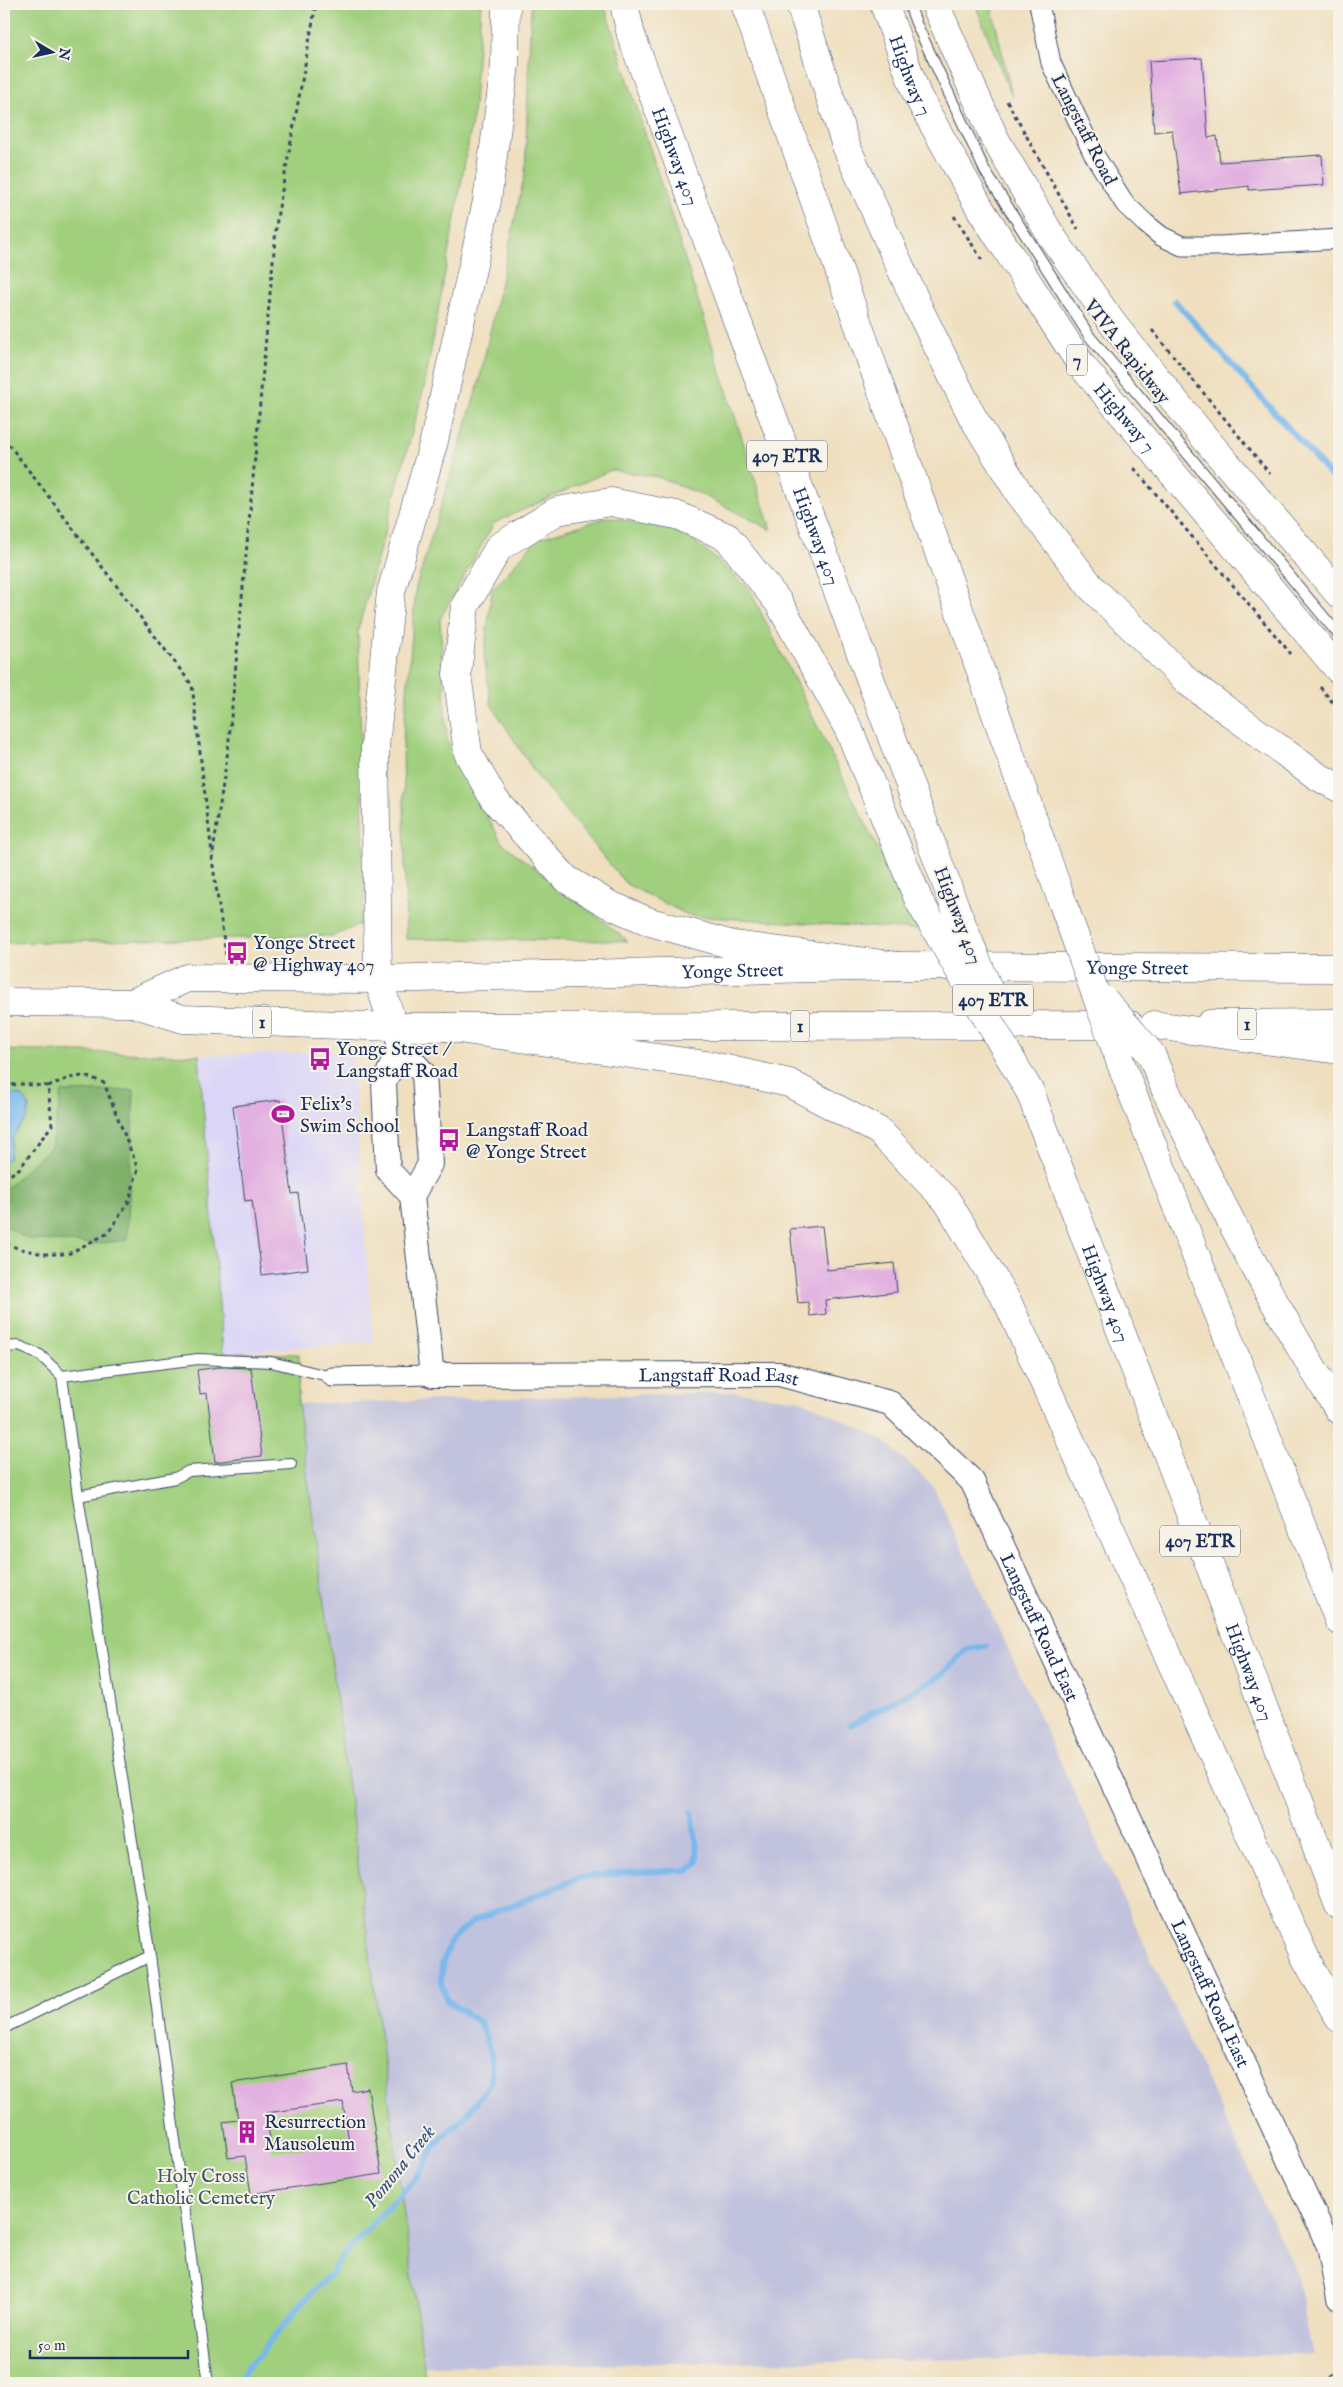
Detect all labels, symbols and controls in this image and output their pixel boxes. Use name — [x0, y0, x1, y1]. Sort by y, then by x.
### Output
north arrow — [28, 28, 78, 78]
street label: Highway 7 — [882, 32, 936, 121]
text: N — [54, 45, 74, 61]
street label: Langstaff Road — [1045, 70, 1122, 190]
street label: Highway 407 — [645, 104, 703, 209]
street label: VIVA Rapidway — [1077, 294, 1175, 410]
road number: 7 — [1067, 344, 1087, 376]
street label: Highway 7 — [1087, 378, 1160, 458]
road number: 407 ETR — [747, 441, 827, 472]
street label: Highway 407 — [786, 484, 844, 589]
street label: Highway 407 — [927, 863, 987, 968]
place label: Yonge Street @ Highway 407 — [253, 932, 374, 978]
bus stop icon: Yonge Street @ Highway 407 — [224, 940, 250, 966]
street label: Yonge Street — [1086, 957, 1189, 981]
street label: Yonge Street — [681, 959, 785, 985]
road number: 407 ETR — [953, 984, 1033, 1016]
road number: 1 — [253, 1006, 271, 1038]
road number: 1 — [1238, 1009, 1256, 1040]
road number: 1 — [791, 1010, 809, 1042]
place label: Yonge Street / Langstaff Road — [336, 1038, 459, 1084]
bus stop icon: Yonge Street / Langstaff Road — [307, 1046, 333, 1072]
place label: Felix's Swim School — [300, 1093, 400, 1139]
sports icon: Felix's Swim School — [270, 1101, 296, 1127]
place label: Langstaff Road @ Yonge Street — [466, 1119, 589, 1165]
bus stop icon: Langstaff Road @ Yonge Street — [436, 1127, 462, 1153]
street label: Highway 407 — [1075, 1241, 1134, 1346]
street label: Langstaff Road East — [639, 1364, 802, 1393]
road number: 407 ETR — [1160, 1525, 1240, 1556]
street label: Langstaff Road East — [993, 1550, 1083, 1706]
street label: Highway 407 — [1219, 1620, 1278, 1725]
street label: Langstaff Road East — [1164, 1916, 1254, 2072]
place label: Resurrection Mausoleum — [264, 2111, 366, 2157]
building icon: Resurrection Mausoleum — [234, 2119, 260, 2145]
water label: Pomona Creek — [359, 2120, 441, 2214]
park label: Holy Cross Catholic Cemetery — [127, 2165, 276, 2211]
scale bar — [30, 2327, 188, 2359]
text: 50 m — [38, 2336, 66, 2355]

